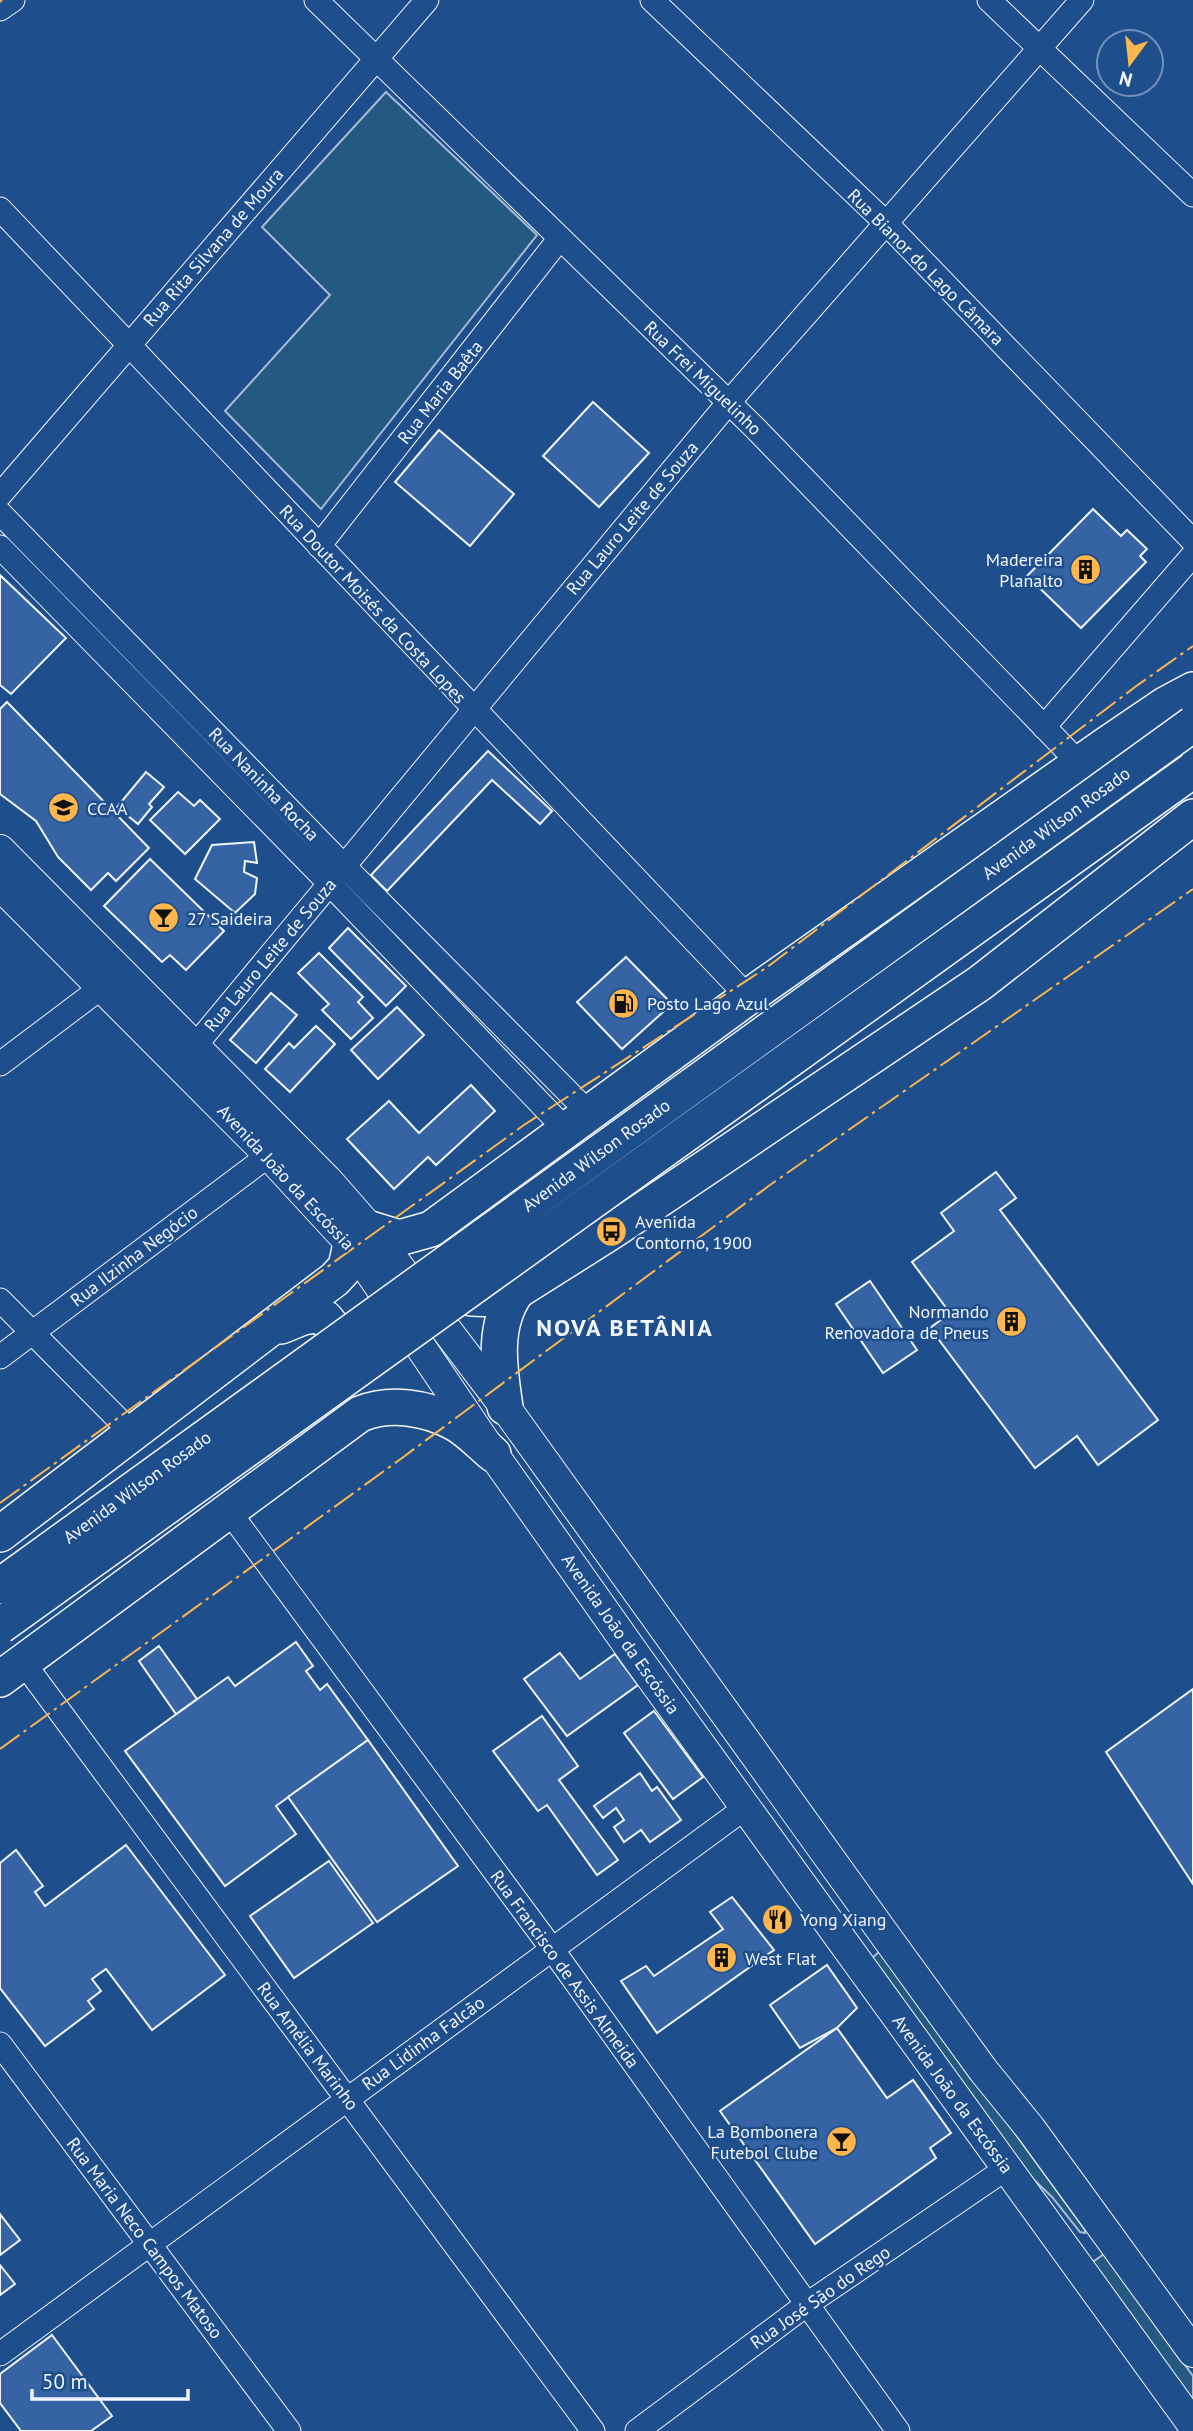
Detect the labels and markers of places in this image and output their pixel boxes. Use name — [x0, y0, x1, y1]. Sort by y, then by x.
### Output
place label: Madereira Planalto — [986, 548, 1063, 592]
building icon: Madereira Planalto — [1069, 552, 1103, 586]
school or university icon: CCAA — [47, 791, 81, 825]
place label: CCAA — [87, 797, 128, 820]
bar icon: 27 Saideira — [147, 901, 181, 935]
place label: 27 Saideira — [187, 907, 272, 930]
fuel station icon: Posto Lago Azul — [607, 986, 641, 1020]
place label: Posto Lago Azul — [647, 992, 769, 1015]
place label: Avenida Contorno, 1900 — [635, 1210, 752, 1254]
bus stop icon: Avenida Contorno, 1900 — [595, 1214, 629, 1248]
place label: Normando Renovadora de Pneus — [825, 1300, 989, 1344]
building icon: Normando Renovadora de Pneus — [995, 1304, 1029, 1338]
restaurant icon: Yong Xiang — [760, 1902, 794, 1936]
place label: Yong Xiang — [800, 1908, 886, 1931]
building icon: West Flat — [705, 1941, 739, 1975]
place label: West Flat — [745, 1947, 816, 1970]
place label: La Bombonera Futebol Clube — [707, 2120, 818, 2164]
bar icon: La Bombonera Futebol Clube — [824, 2124, 858, 2158]

